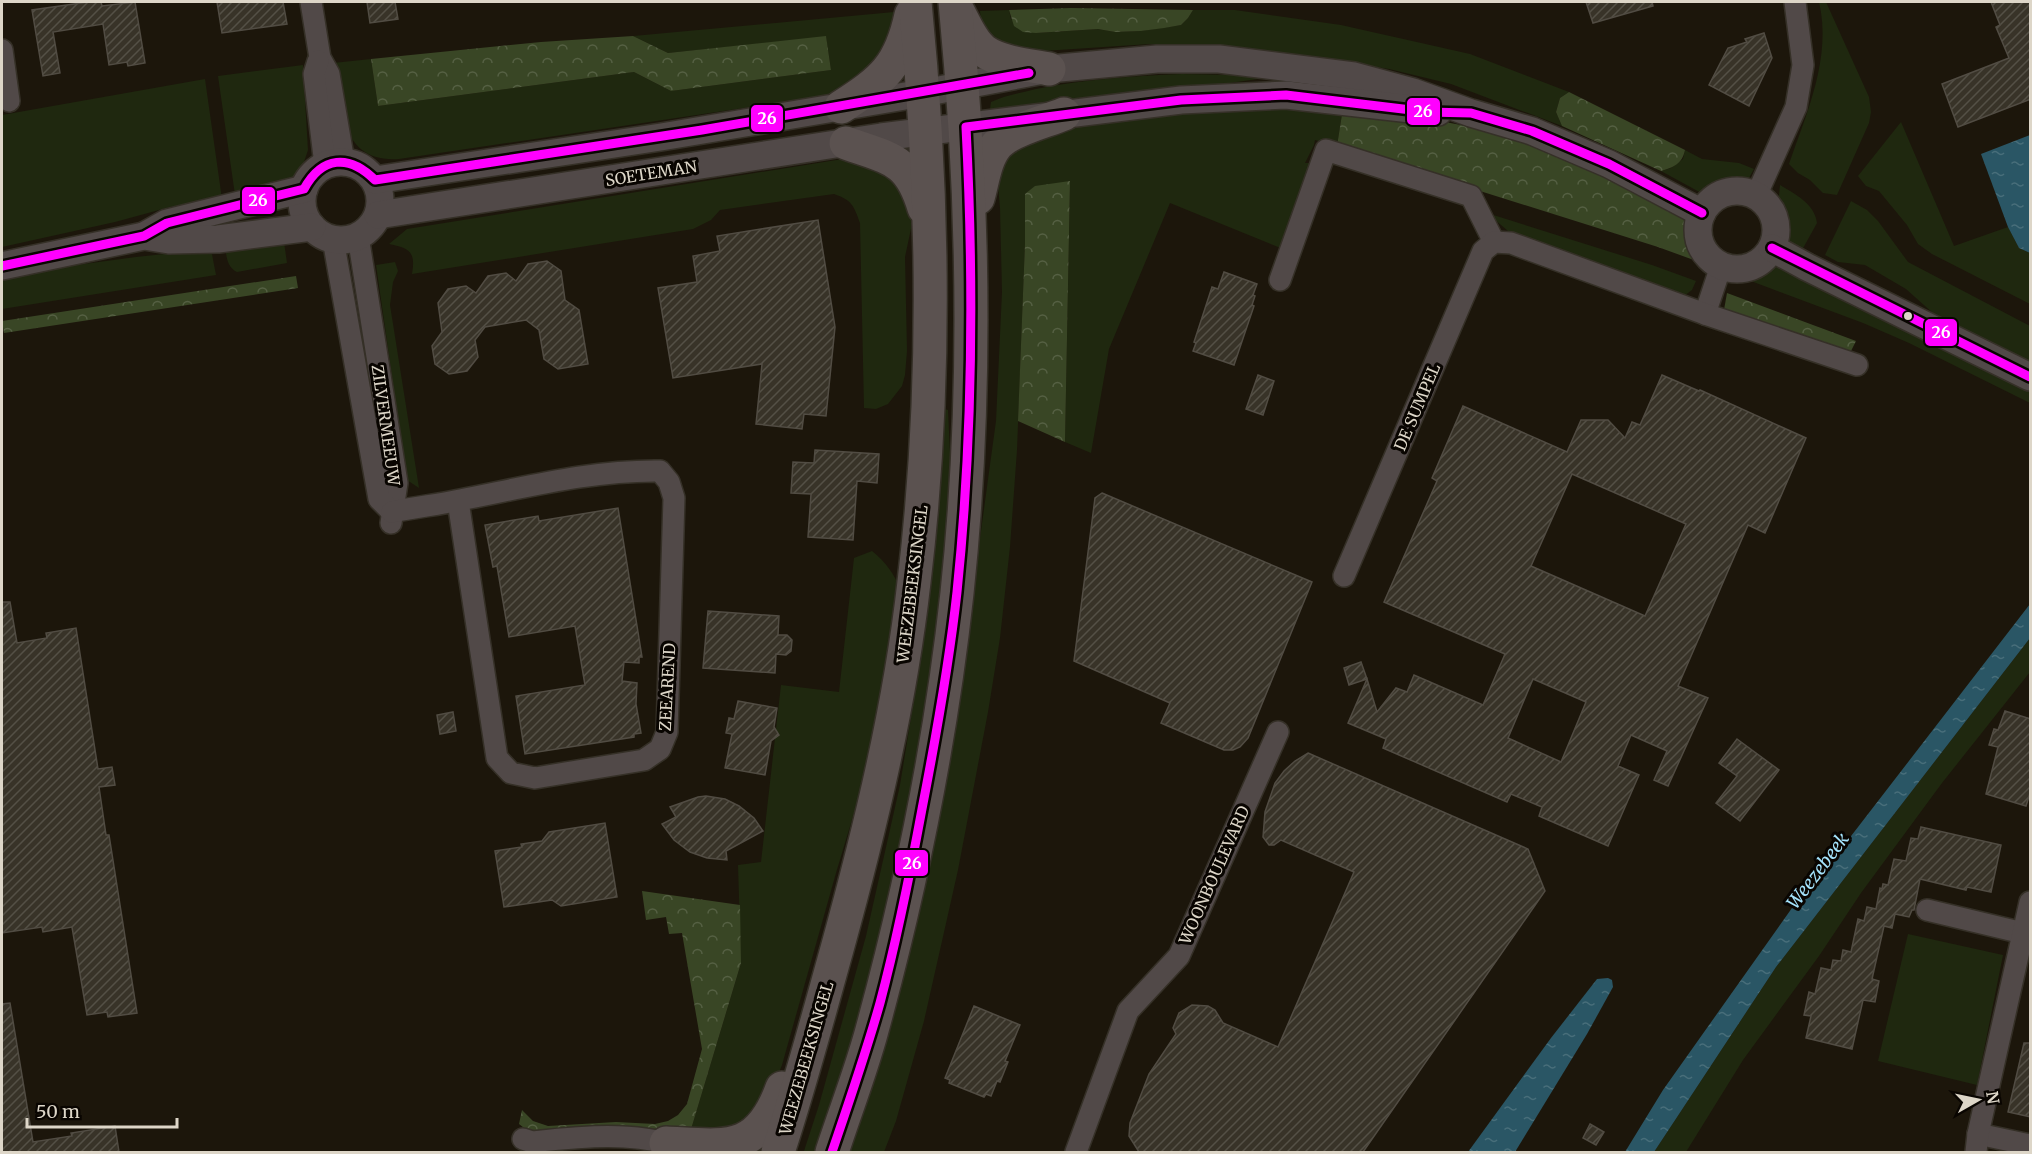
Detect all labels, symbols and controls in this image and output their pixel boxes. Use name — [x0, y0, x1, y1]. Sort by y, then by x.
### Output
line badge: 26 — [1406, 97, 1441, 126]
text: 26 — [1414, 101, 1433, 121]
line badge: 26 — [750, 104, 784, 133]
text: 26 — [758, 108, 777, 128]
street label: SOETEMAN — [604, 156, 699, 190]
line badge: 26 — [241, 186, 276, 215]
text: 26 — [249, 190, 268, 210]
unlabelled marker — [1902, 310, 1914, 322]
line badge: 26 — [1924, 318, 1958, 347]
text: 26 — [1932, 322, 1951, 342]
street label: DE SUMPEL — [1390, 360, 1444, 454]
street label: ZILVERMEEUW — [368, 363, 405, 488]
street label: WEEZEBEEKSINGEL — [892, 504, 932, 665]
street label: ZEEAREND — [655, 642, 679, 732]
street label: WOONBOULEVARD — [1174, 803, 1254, 948]
water label: Weezebeek — [1781, 828, 1854, 913]
line badge: 26 — [894, 849, 929, 877]
text: 26 — [903, 853, 922, 873]
street label: WEEZEBEEKSINGEL — [774, 979, 838, 1138]
north arrow — [1948, 1070, 2008, 1130]
text: N — [1982, 1090, 2004, 1106]
scale bar — [27, 1091, 177, 1129]
text: 50 m — [36, 1100, 80, 1123]

